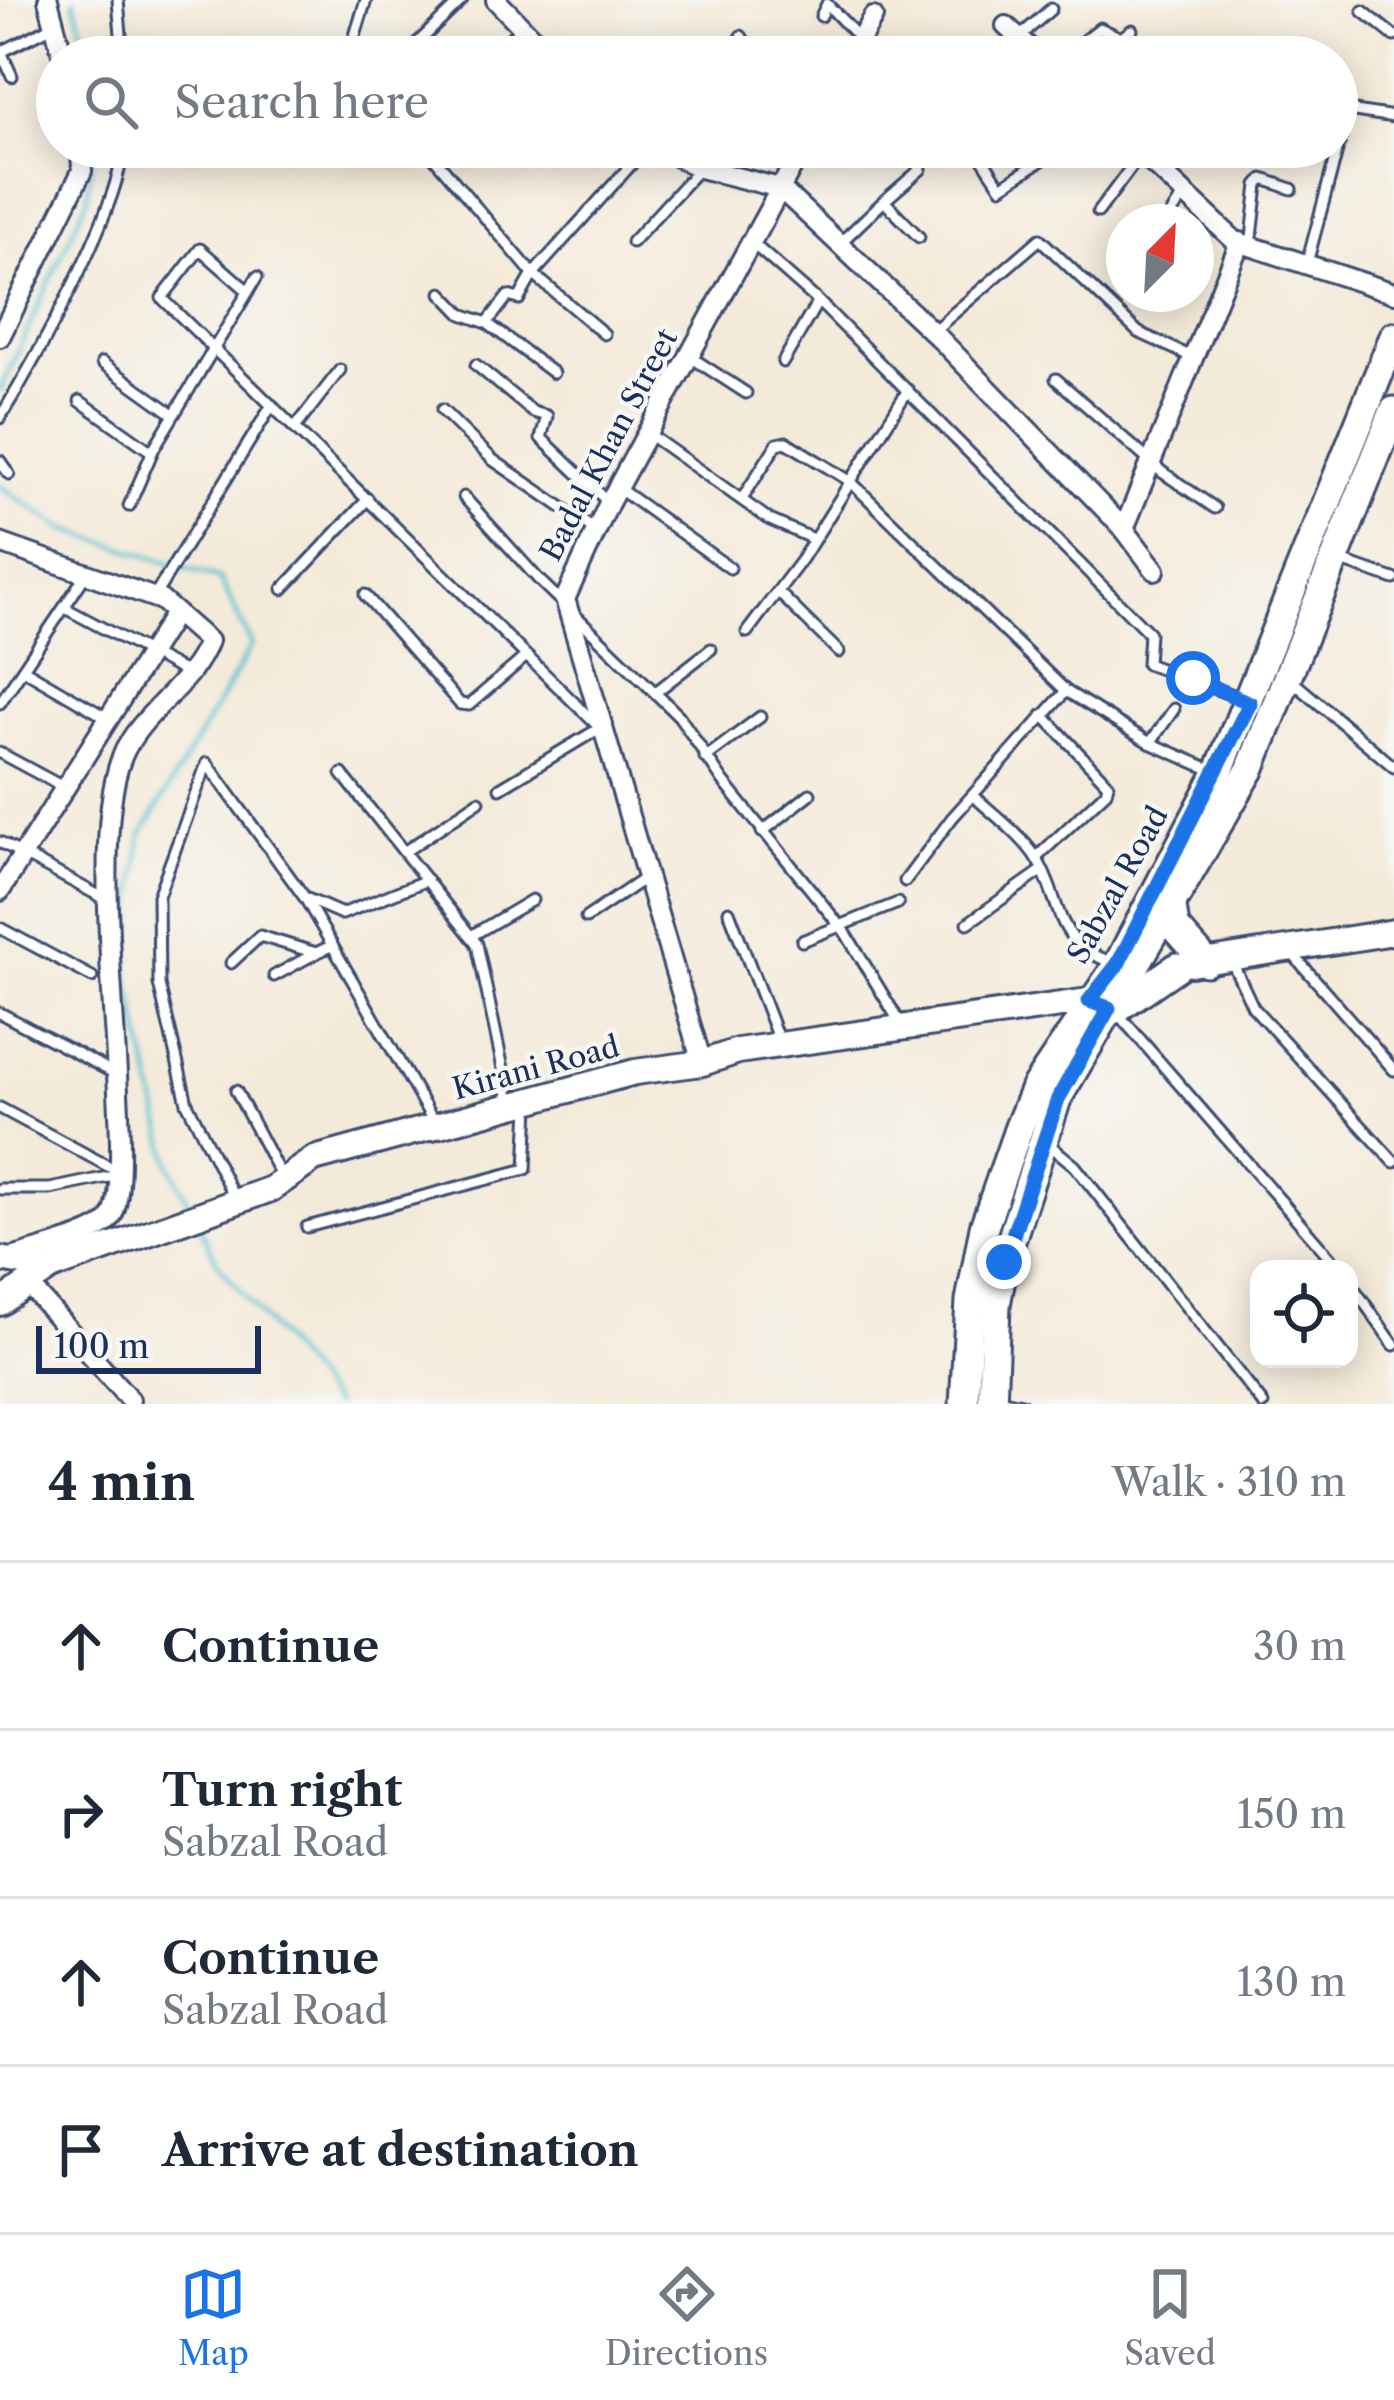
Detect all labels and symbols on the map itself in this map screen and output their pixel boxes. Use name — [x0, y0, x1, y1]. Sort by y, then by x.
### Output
north arrow — [1106, 204, 1214, 312]
street label: Badal Khan Street — [532, 322, 686, 567]
route start — [1166, 651, 1220, 705]
street label: Sabzal Road — [1059, 800, 1176, 970]
street label: Kirani Road — [449, 1028, 623, 1108]
route end — [977, 1235, 1031, 1289]
scale bar — [36, 1320, 261, 1373]

